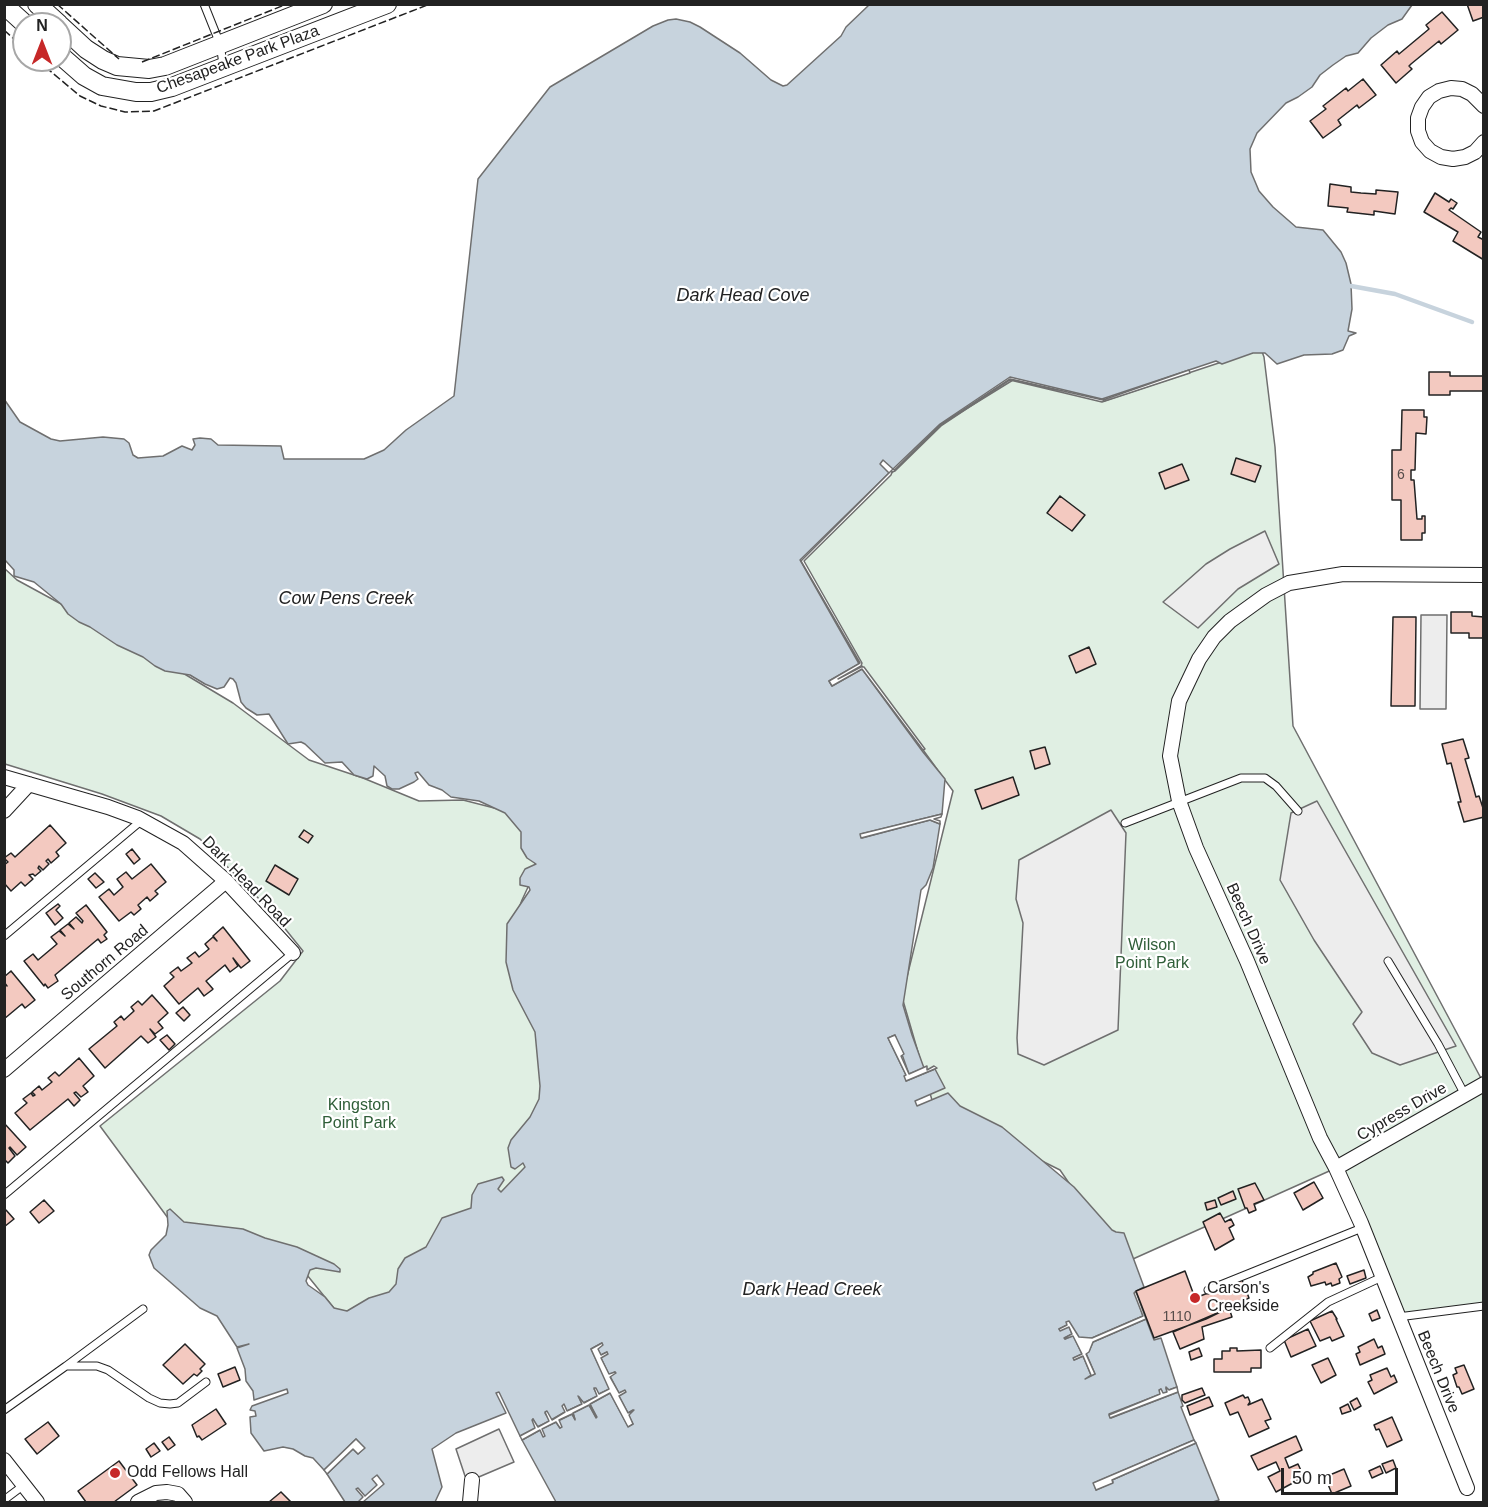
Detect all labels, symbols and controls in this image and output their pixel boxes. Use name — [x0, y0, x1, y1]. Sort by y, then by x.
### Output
north arrow — [12, 12, 72, 72]
text: N — [36, 17, 48, 34]
street label: Chesapeake Park Plaza — [154, 22, 322, 98]
water label: Dark Head Cove — [676, 285, 810, 307]
house number: 6 — [1397, 467, 1405, 483]
water label: Cow Pens Creek — [278, 588, 414, 610]
street label: Dark Head Road — [198, 832, 294, 932]
street label: Beech Drive — [1222, 880, 1274, 968]
street label: Southorn Road — [58, 921, 152, 1005]
park label: Wilson Point Park — [1115, 936, 1189, 974]
street label: Cypress Drive — [1354, 1079, 1450, 1145]
park label: Kingston Point Park — [322, 1096, 396, 1134]
water label: Dark Head Creek — [742, 1279, 882, 1301]
place label: Carson's Creekside — [1207, 1279, 1279, 1317]
marker: Carson's Creekside — [1188, 1291, 1202, 1305]
house number: 1110 — [1162, 1309, 1192, 1325]
street label: Beech Drive — [1413, 1328, 1463, 1416]
scale bar — [1284, 1456, 1401, 1494]
place label: Odd Fellows Hall — [127, 1463, 248, 1483]
marker: Odd Fellows Hall — [108, 1466, 122, 1480]
text: 50 m — [1292, 1468, 1332, 1488]

